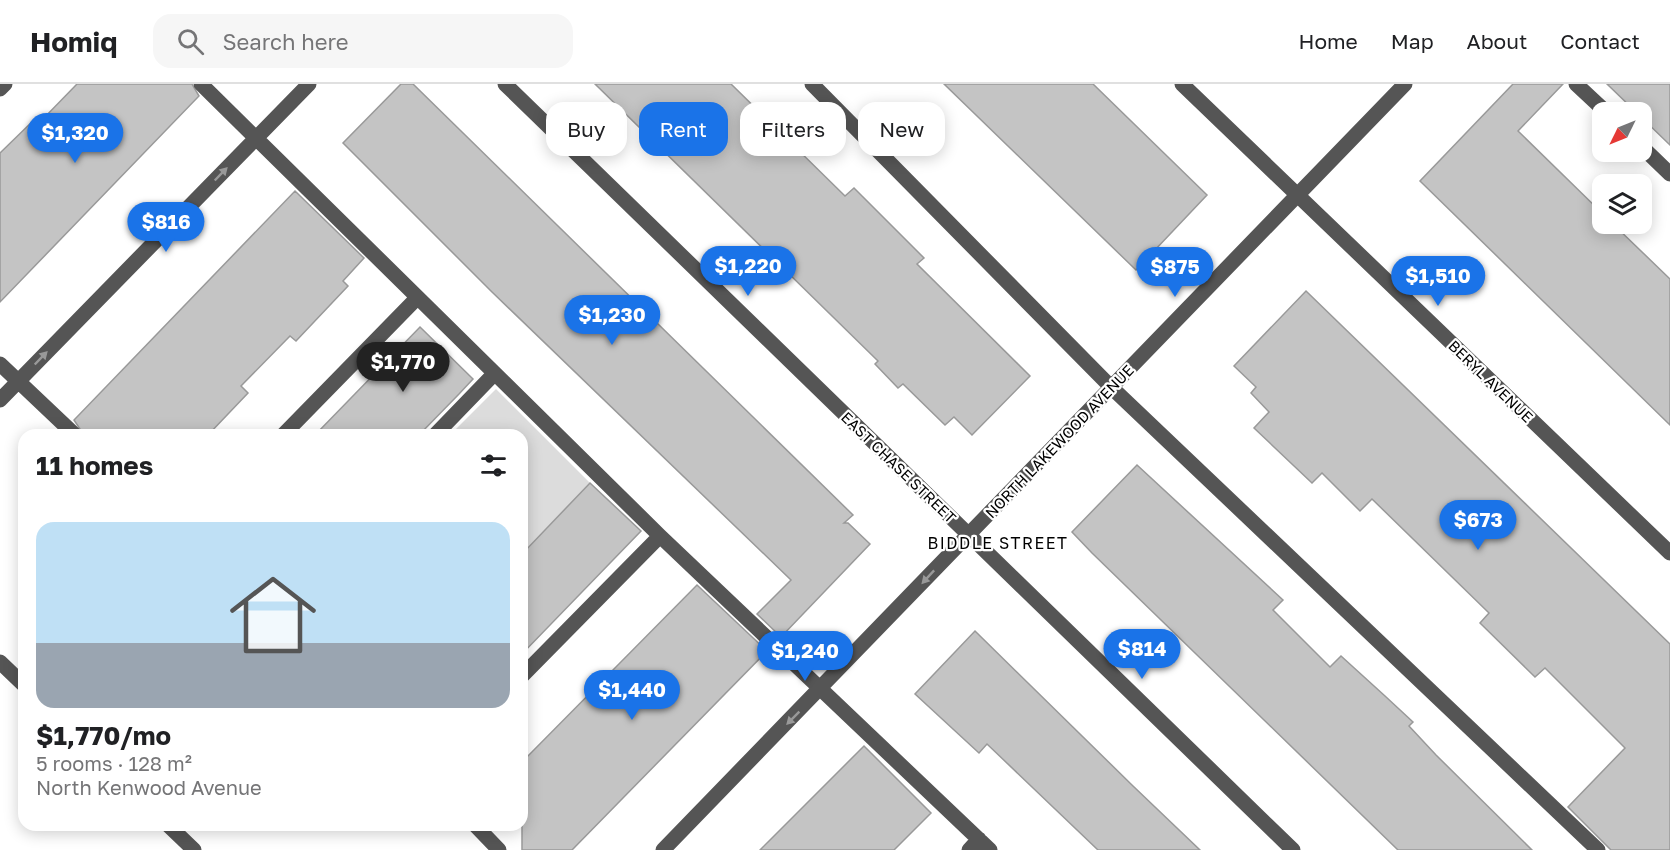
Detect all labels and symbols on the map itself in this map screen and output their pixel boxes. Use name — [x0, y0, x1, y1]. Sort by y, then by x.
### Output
north arrow — [1592, 102, 1652, 162]
pin: $1,320 — [26, 113, 124, 164]
one-way arrow — [214, 166, 228, 181]
pin: $816 — [130, 202, 202, 253]
pin: $1,220 — [699, 246, 797, 297]
pin: $875 — [1139, 247, 1211, 298]
pin: $1,510 — [1389, 256, 1487, 307]
pin: $1,230 — [563, 295, 661, 346]
street label: BERYL AVENUE — [1445, 336, 1537, 426]
pin: $1,770 — [354, 342, 452, 393]
one-way arrow — [33, 351, 47, 365]
street label: NORTH LAKEWOOD AVENUE — [981, 361, 1137, 521]
street label: EAST CHASE STREET — [838, 408, 960, 526]
pin: $673 — [1442, 500, 1514, 551]
district label: BIDDLE STREET — [927, 533, 1069, 553]
one-way arrow — [921, 569, 935, 584]
pin: $814 — [1106, 629, 1178, 680]
pin: $1,240 — [756, 631, 854, 682]
pin: $1,440 — [583, 670, 681, 721]
one-way arrow — [787, 710, 801, 724]

